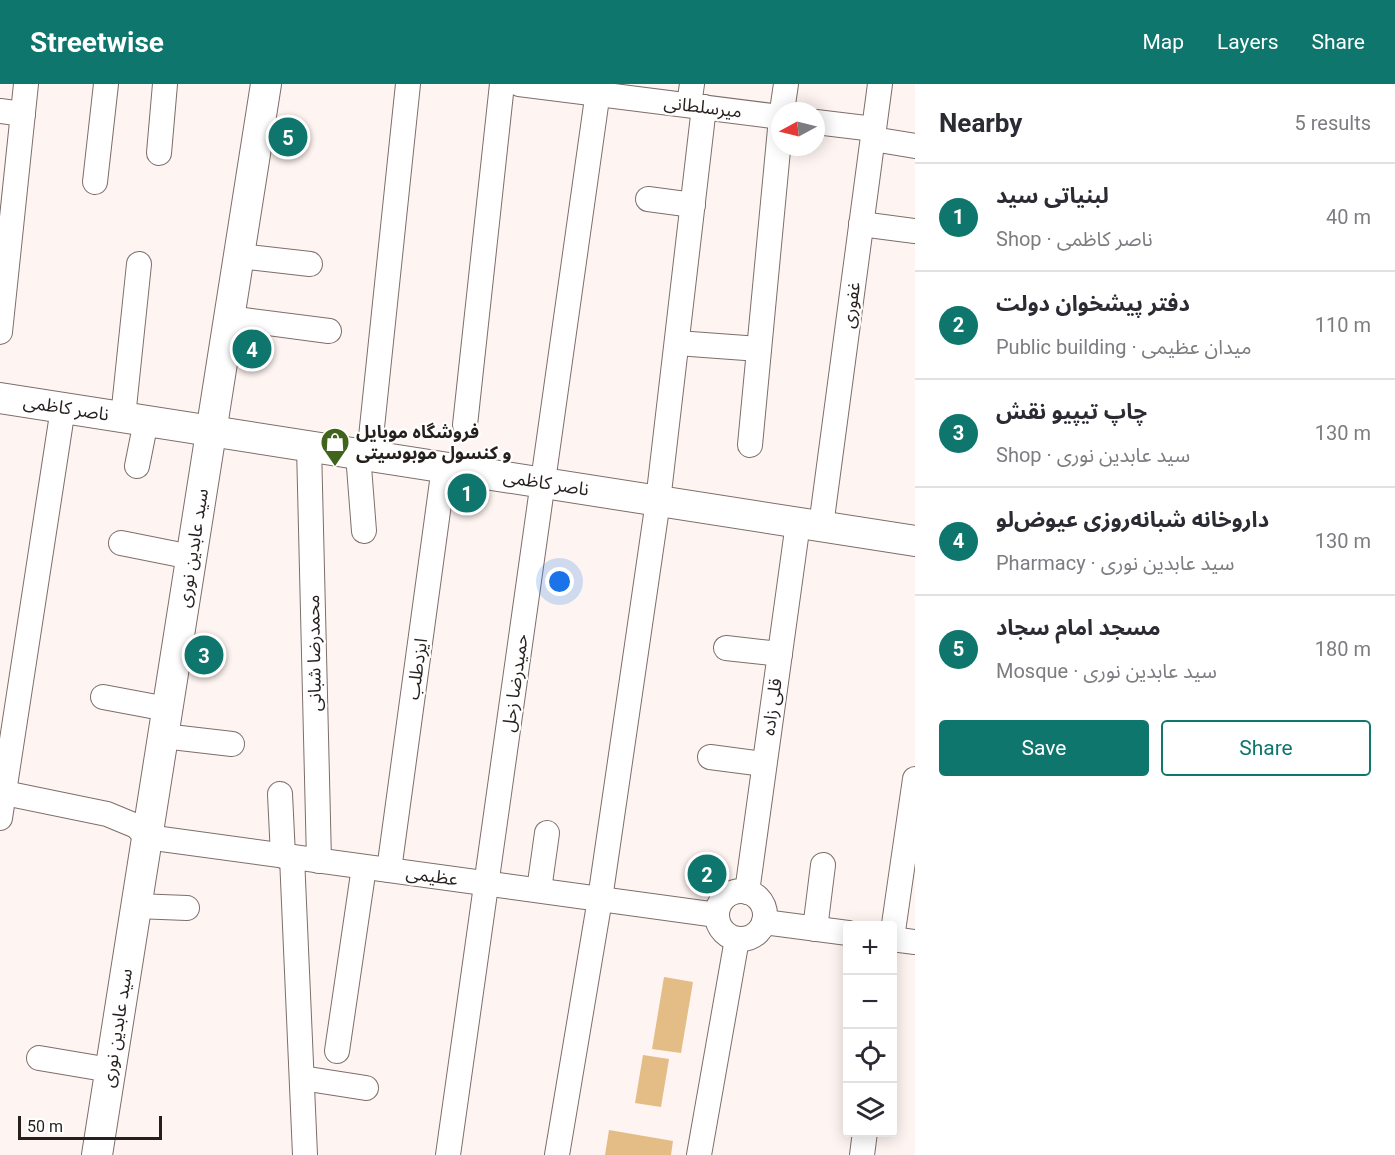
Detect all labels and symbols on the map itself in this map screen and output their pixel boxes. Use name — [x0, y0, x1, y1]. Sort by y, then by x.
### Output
street label: میرسلطانی — [663, 91, 743, 123]
north arrow — [771, 102, 825, 156]
pin: 5 — [268, 115, 308, 160]
street label: غفوری — [837, 280, 865, 330]
pin: 4 — [232, 326, 272, 372]
street label: ناصر کاظمی — [22, 390, 110, 426]
place label: فروشگاه موبایل و کنسول موبوسیتی — [356, 421, 511, 464]
shop icon: فروشگاه موبایل و کنسول موبوسیتی — [319, 426, 351, 468]
street label: ناصر کاظمی — [502, 465, 590, 501]
pin: 1 — [448, 470, 486, 516]
street label: سید عابدین نوری — [173, 487, 213, 609]
your location — [545, 567, 574, 596]
street label: محمدرضا شبانی — [302, 595, 326, 711]
pin: 3 — [184, 632, 224, 678]
street label: حمیدرضا زحل — [497, 632, 533, 734]
street label: ایزدطلب — [402, 637, 432, 701]
street label: قلی زاده — [757, 677, 787, 737]
pin: 2 — [688, 852, 726, 896]
street label: عظیمی — [405, 861, 459, 891]
street label: سید عابدین نوری — [97, 967, 137, 1089]
scale bar — [18, 1113, 162, 1140]

